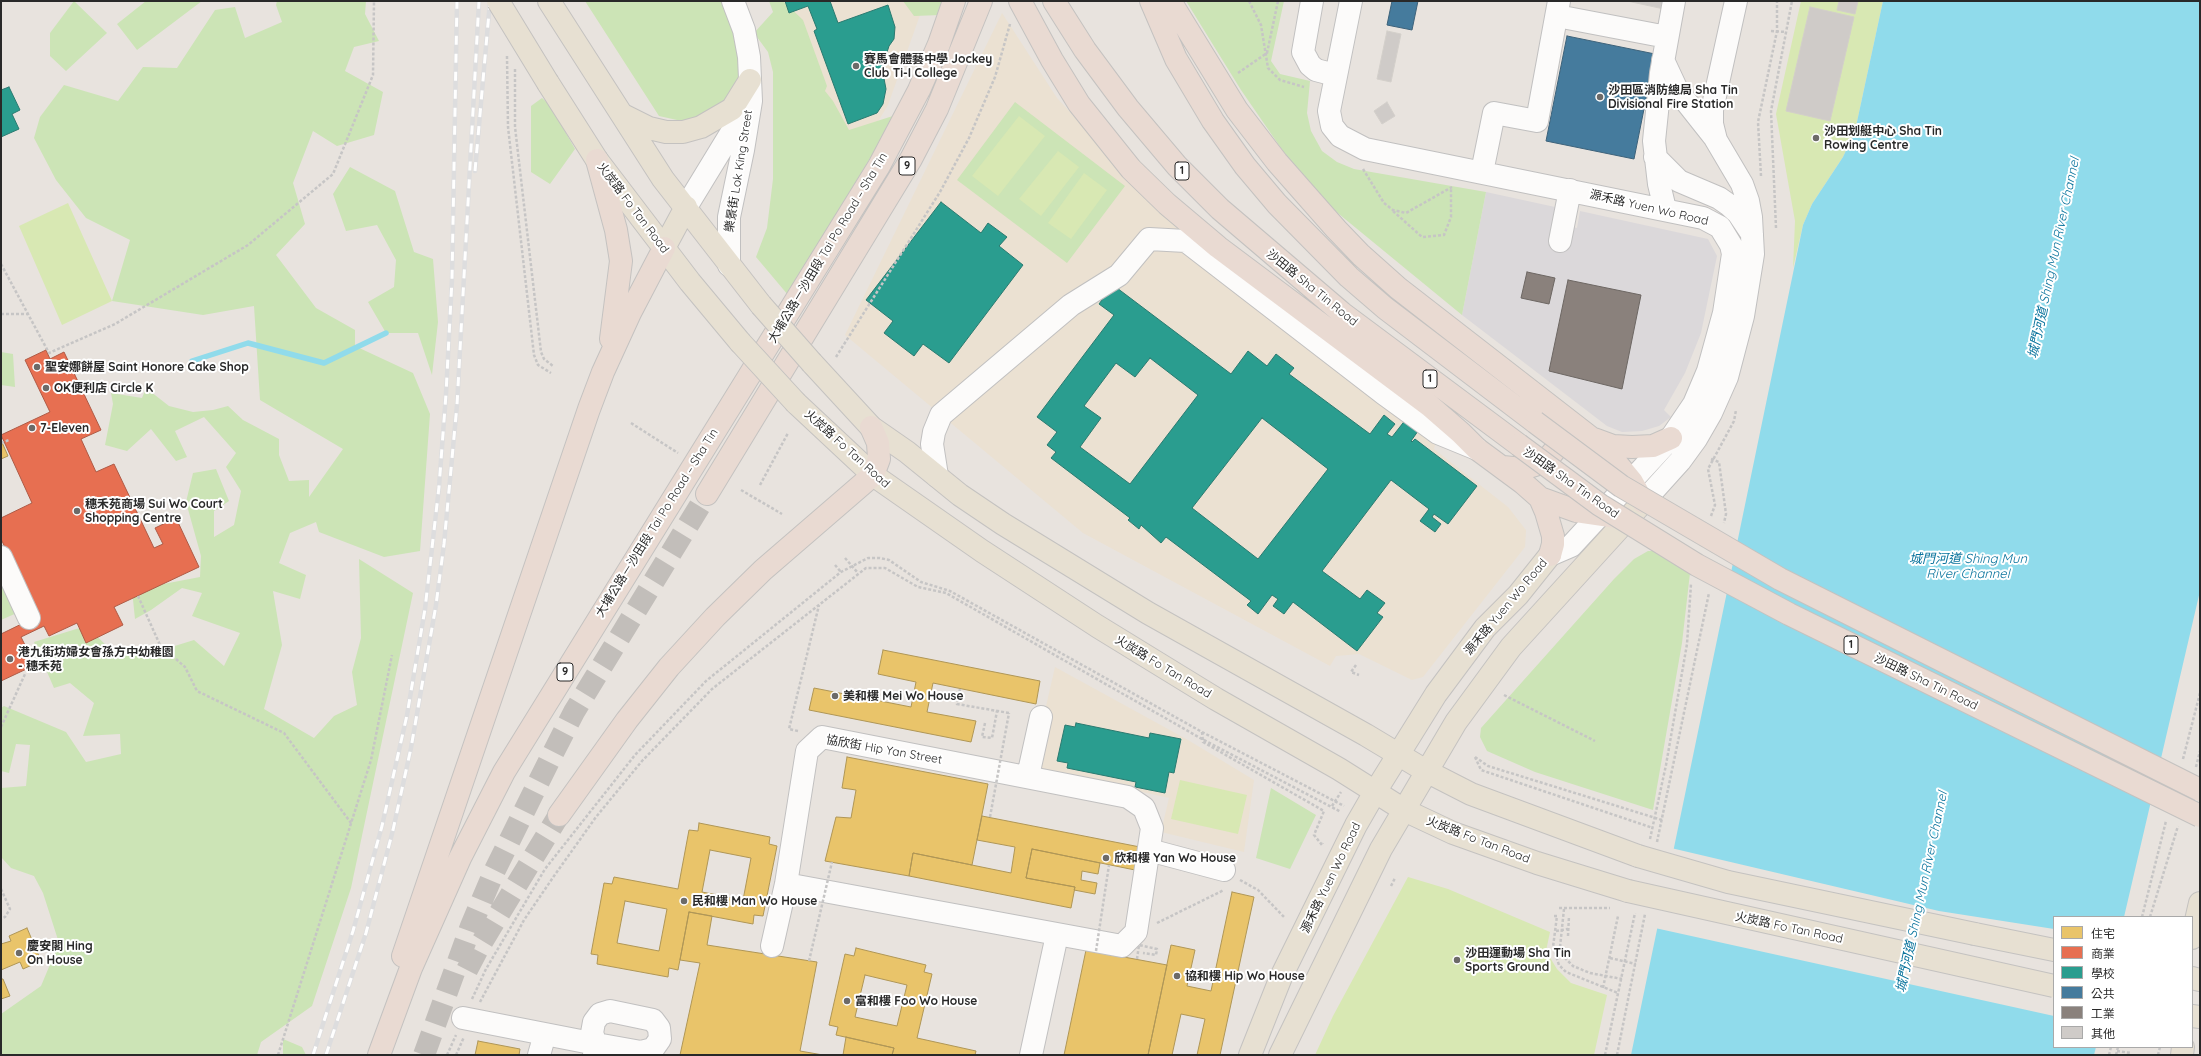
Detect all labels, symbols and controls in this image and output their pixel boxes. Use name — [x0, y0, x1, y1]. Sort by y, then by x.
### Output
place label: 賽馬會體藝中學 Jockey Club Ti-I College — [864, 52, 992, 80]
marker: 賽馬會體藝中學 Jockey Club Ti-I College — [851, 61, 861, 71]
place label: 沙田區消防總局 Sha Tin Divisional Fire Station — [1608, 83, 1738, 111]
marker: 沙田區消防總局 Sha Tin Divisional Fire Station — [1595, 92, 1605, 102]
street label: 樂景街 Lok King Street — [722, 109, 756, 233]
place label: 沙田划艇中心 Sha Tin Rowing Centre — [1824, 124, 1942, 152]
marker: 沙田划艇中心 Sha Tin Rowing Centre — [1811, 133, 1821, 143]
street label: 大埔公路－沙田段 Tai Po Road – Sha Tin — [765, 150, 891, 346]
water label: 城門河道 Shing Mun River Channel — [2025, 156, 2083, 360]
road number: 9 — [899, 157, 915, 175]
street label: 火炭路 Fo Tan Road — [594, 160, 672, 256]
road number: 1 — [1175, 162, 1189, 180]
street label: 源禾路 Yuen Wo Road — [1588, 187, 1710, 229]
street label: 沙田路 Sha Tin Road — [1263, 247, 1361, 329]
place label: 聖安娜餅屋 Saint Honore Cake Shop — [45, 360, 249, 374]
marker: 聖安娜餅屋 Saint Honore Cake Shop — [32, 362, 42, 372]
road number: 1 — [1423, 370, 1437, 388]
place label: OK便利店 Circle K — [54, 381, 153, 395]
marker: OK便利店 Circle K — [41, 383, 51, 393]
street label: 火炭路 Fo Tan Road — [801, 407, 893, 491]
place label: 7-Eleven — [40, 421, 89, 435]
marker: 7-Eleven — [27, 423, 37, 433]
street label: 大埔公路－沙田段 Tai Po Road – Sha Tin — [593, 426, 721, 620]
street label: 沙田路 Sha Tin Road — [1521, 445, 1621, 521]
place label: 穗禾苑商場 Sui Wo Court Shopping Centre — [85, 497, 223, 525]
marker: 穗禾苑商場 Sui Wo Court Shopping Centre — [72, 506, 82, 516]
water label: 城門河道 Shing Mun River Channel — [1909, 551, 2027, 582]
street label: 源禾路 Yuen Wo Road — [1462, 556, 1550, 658]
street label: 火炭路 Fo Tan Road — [1112, 633, 1214, 701]
road number: 1 — [1844, 636, 1858, 654]
place label: 港九街坊婦女會孫方中幼稚園 - 穗禾苑 — [18, 645, 174, 673]
street label: 沙田路 Sha Tin Road — [1872, 651, 1980, 713]
marker: 港九街坊婦女會孫方中幼稚園 - 穗禾苑 — [5, 654, 15, 664]
road number: 9 — [557, 663, 573, 681]
place label: 美和樓 Mei Wo House — [843, 689, 963, 703]
marker: 美和樓 Mei Wo House — [830, 691, 840, 701]
street label: 協欣街 Hip Yan Street — [825, 733, 943, 767]
water label: 城門河道 Shing Mun River Channel — [1893, 790, 1951, 994]
street label: 火炭路 Fo Tan Road — [1424, 814, 1532, 866]
street label: 源禾路 Yuen Wo Road — [1298, 820, 1364, 936]
place label: 欣和樓 Yan Wo House — [1114, 851, 1236, 865]
marker: 欣和樓 Yan Wo House — [1101, 853, 1111, 863]
place label: 民和樓 Man Wo House — [692, 894, 817, 908]
marker: 民和樓 Man Wo House — [679, 896, 689, 906]
street label: 火炭路 Fo Tan Road — [1734, 910, 1844, 946]
legend — [2053, 916, 2193, 1048]
text: 住宅 — [2091, 926, 2115, 941]
place label: 慶安閣 Hing On House — [27, 939, 93, 967]
place label: 沙田運動場 Sha Tin Sports Ground — [1465, 946, 1571, 974]
text: 商業 — [2091, 946, 2115, 961]
marker: 慶安閣 Hing On House — [14, 948, 24, 958]
marker: 沙田運動場 Sha Tin Sports Ground — [1452, 955, 1462, 965]
text: 學校 — [2091, 966, 2115, 981]
place label: 協和樓 Hip Wo House — [1185, 969, 1305, 983]
marker: 協和樓 Hip Wo House — [1172, 971, 1182, 981]
text: 公共 — [2091, 986, 2115, 1001]
place label: 富和樓 Foo Wo House — [855, 994, 977, 1008]
marker: 富和樓 Foo Wo House — [842, 996, 852, 1006]
text: 工業 — [2091, 1006, 2115, 1021]
text: 其他 — [2091, 1026, 2115, 1041]

